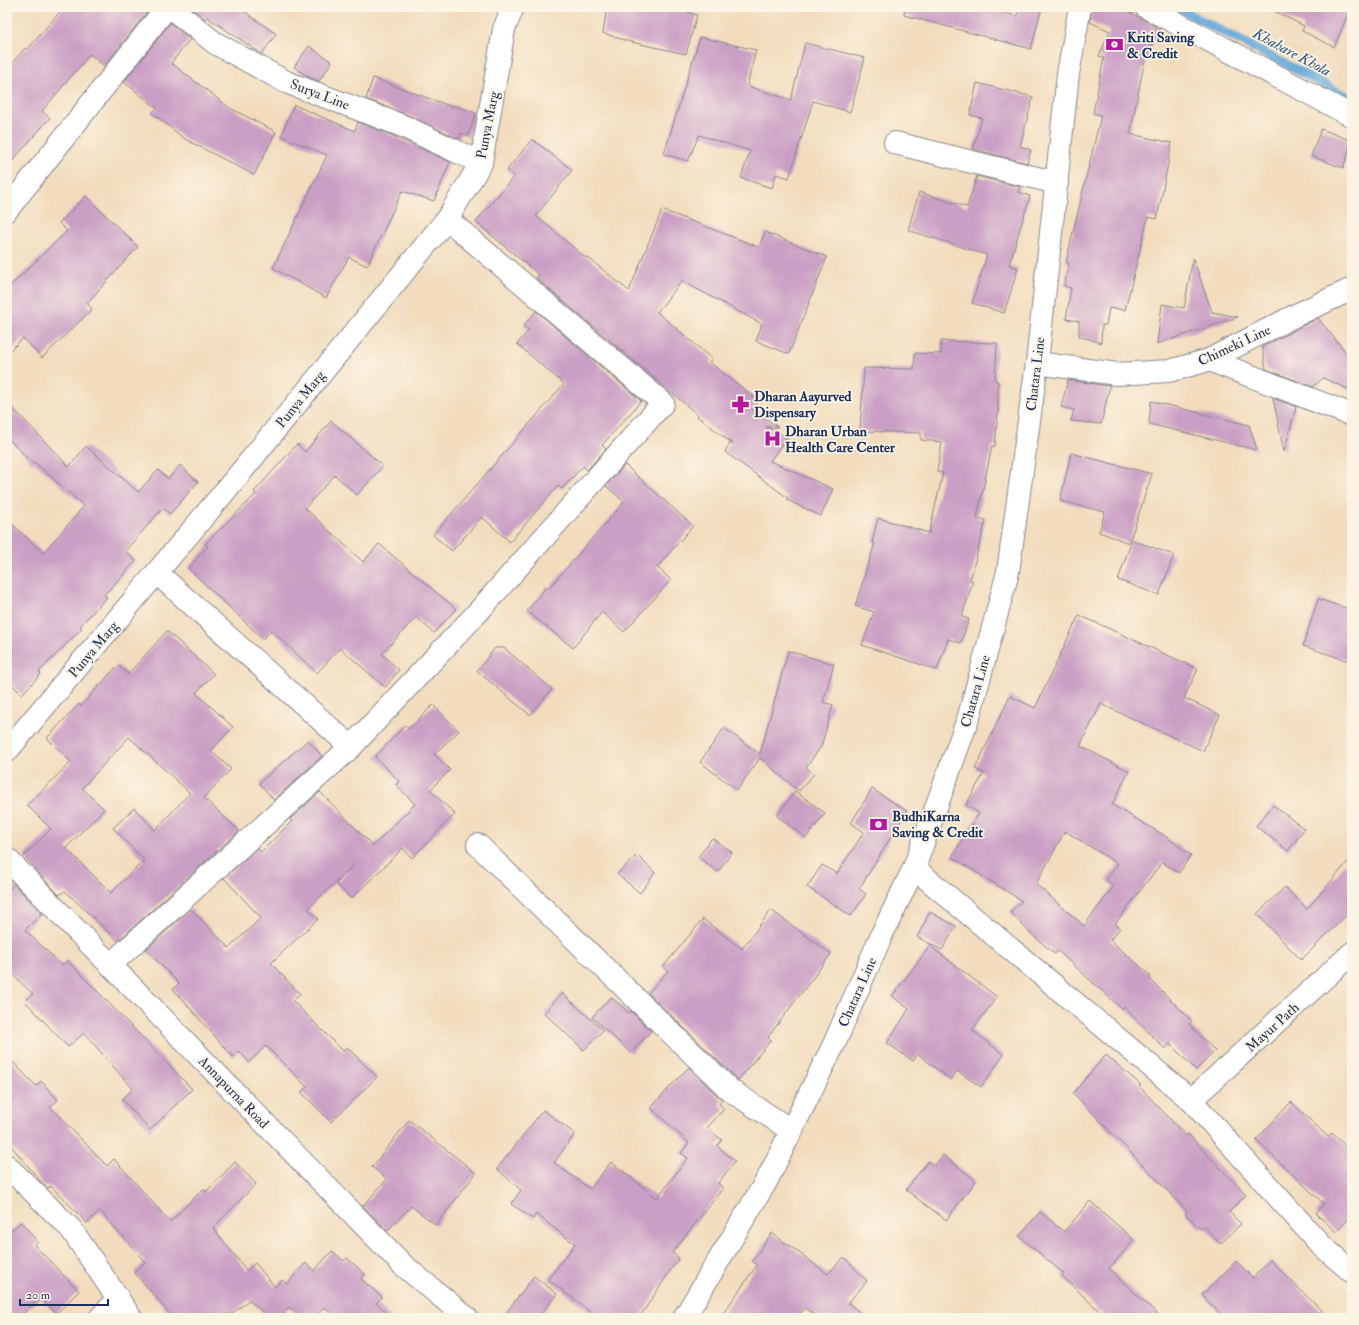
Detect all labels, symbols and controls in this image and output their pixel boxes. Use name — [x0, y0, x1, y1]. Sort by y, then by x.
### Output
water label: Khahare Khola — [1249, 24, 1334, 81]
place label: Kriti Saving & Credit — [1127, 29, 1195, 62]
bank icon: Kriti Saving & Credit — [1104, 35, 1124, 55]
street label: Surya Line — [287, 75, 352, 114]
street label: Punya Marg — [473, 89, 504, 161]
street label: Chimeki Line — [1195, 321, 1273, 370]
street label: Chatara Line — [1023, 336, 1048, 412]
street label: Punya Marg — [272, 366, 330, 432]
place label: Dharan Aayurved Dispensary — [754, 388, 852, 422]
pharmacy icon: Dharan Aayurved Dispensary — [731, 394, 751, 414]
place label: Dharan Urban Health Care Center — [785, 423, 896, 456]
hospital icon: Dharan Urban Health Care Center — [762, 429, 782, 449]
street label: Punya Marg — [65, 617, 123, 682]
street label: Chatara Line — [957, 653, 994, 729]
place label: BudhiKarna Saving & Credit — [892, 808, 983, 842]
bank icon: BudhiKarna Saving & Credit — [869, 814, 889, 834]
street label: Chatara Line — [835, 955, 880, 1030]
street label: Mayur Path — [1242, 998, 1304, 1057]
street label: Annapurna Road — [194, 1052, 272, 1133]
scale bar — [20, 1281, 108, 1307]
text: 20 m — [26, 1288, 51, 1303]

